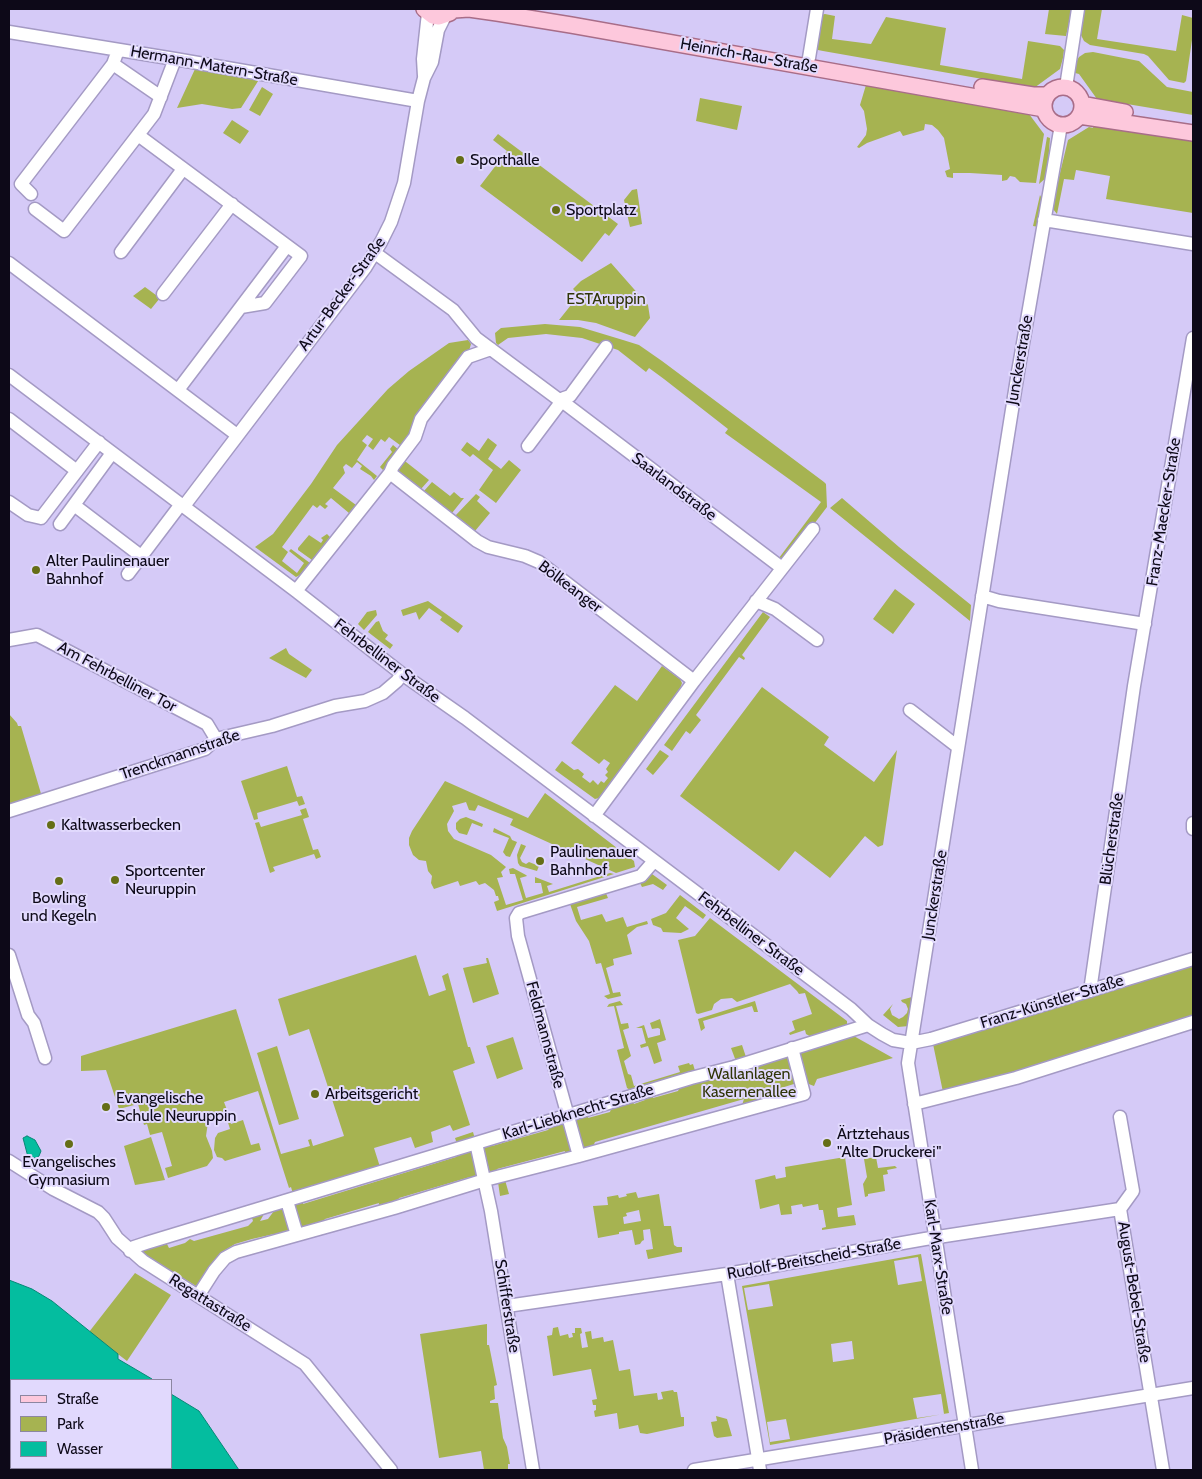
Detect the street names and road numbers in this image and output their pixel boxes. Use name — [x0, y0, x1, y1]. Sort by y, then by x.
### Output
street label: Heinrich-Rau-Straße — [679, 34, 819, 78]
street label: Hermann-Matern-Straße — [129, 42, 299, 90]
street label: Artur-Becker-Straße — [294, 233, 390, 355]
street label: Junckerstraße — [1003, 314, 1037, 406]
street label: Franz-Maecker-Straße — [1143, 436, 1185, 588]
street label: Saarlandstraße — [628, 449, 720, 525]
street label: Bölkeanger — [534, 557, 606, 617]
street label: Fehrbelliner Straße — [330, 615, 444, 707]
street label: Am Fehrbelliner Tor — [54, 638, 180, 716]
street label: Trenckmannstraße — [118, 726, 242, 784]
street label: Blücherstraße — [1096, 792, 1128, 886]
street label: Junckerstraße — [918, 849, 952, 941]
street label: Fehrbelliner Straße — [694, 888, 808, 980]
street label: Franz-Künstler-Straße — [978, 971, 1126, 1033]
street label: Feldmannstraße — [521, 979, 569, 1091]
street label: Karl-Liebknecht-Straße — [500, 1080, 656, 1144]
street label: Karl-Marx-Straße — [919, 1198, 957, 1316]
street label: August-Bebel-Straße — [1113, 1220, 1155, 1364]
street label: Rudolf-Breitscheid-Straße — [726, 1234, 902, 1284]
street label: Schifferstraße — [490, 1258, 524, 1354]
street label: Regattastraße — [165, 1270, 255, 1336]
street label: Präsidentenstraße — [882, 1409, 1006, 1449]

